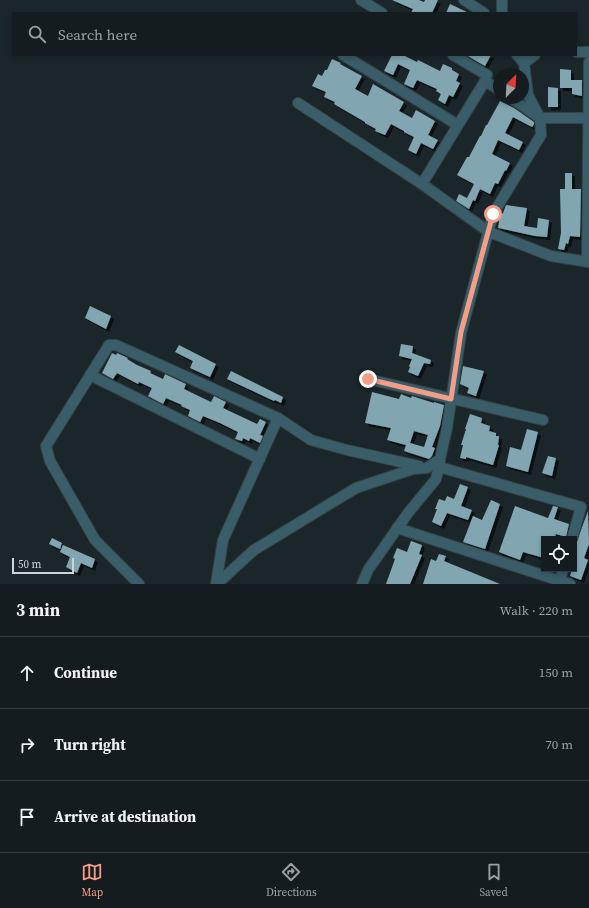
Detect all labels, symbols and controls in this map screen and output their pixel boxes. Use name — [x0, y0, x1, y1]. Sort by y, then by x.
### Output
search box — [12, 12, 577, 56]
icon: search — [26, 23, 48, 45]
text: Search here — [58, 24, 137, 45]
north arrow — [493, 68, 529, 104]
route start — [484, 205, 502, 223]
route end — [359, 370, 377, 388]
map controls — [541, 536, 577, 572]
button: locate — [541, 536, 577, 572]
scale bar — [12, 556, 74, 575]
text: 50 m — [18, 557, 41, 572]
text: 3 min — [16, 598, 60, 622]
text: Walk · 220 m — [500, 602, 573, 619]
icon: ahead — [16, 662, 38, 684]
text: Continue — [54, 662, 117, 683]
text: 150 m — [539, 664, 573, 681]
icon: right — [16, 734, 38, 756]
text: Turn right — [54, 734, 126, 755]
text: 70 m — [545, 736, 573, 753]
icon: arrive — [16, 806, 38, 828]
text: Arrive at destination — [54, 806, 196, 827]
tab: Map — [81, 861, 103, 900]
tab: Directions — [266, 861, 317, 900]
tab: Saved — [479, 861, 508, 900]

